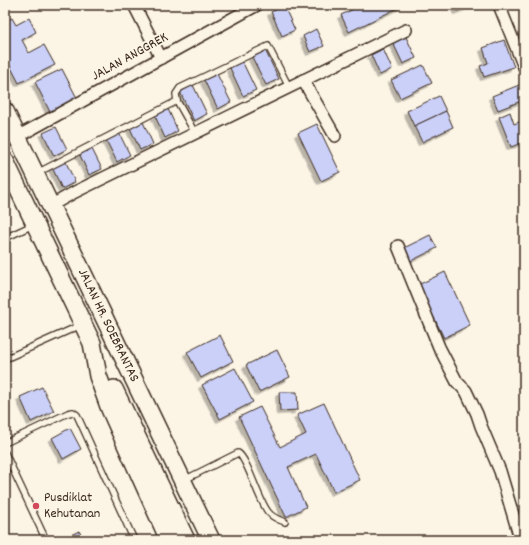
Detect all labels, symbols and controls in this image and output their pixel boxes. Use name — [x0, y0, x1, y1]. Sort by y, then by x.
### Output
street label: JALAN ANGGREK — [88, 27, 172, 86]
street label: JALAN HR. SOEBRANTAS — [72, 265, 144, 386]
place label: Pusdiklat Kehutanan — [44, 488, 100, 524]
marker: Pusdiklat Kehutanan — [31, 501, 41, 511]

